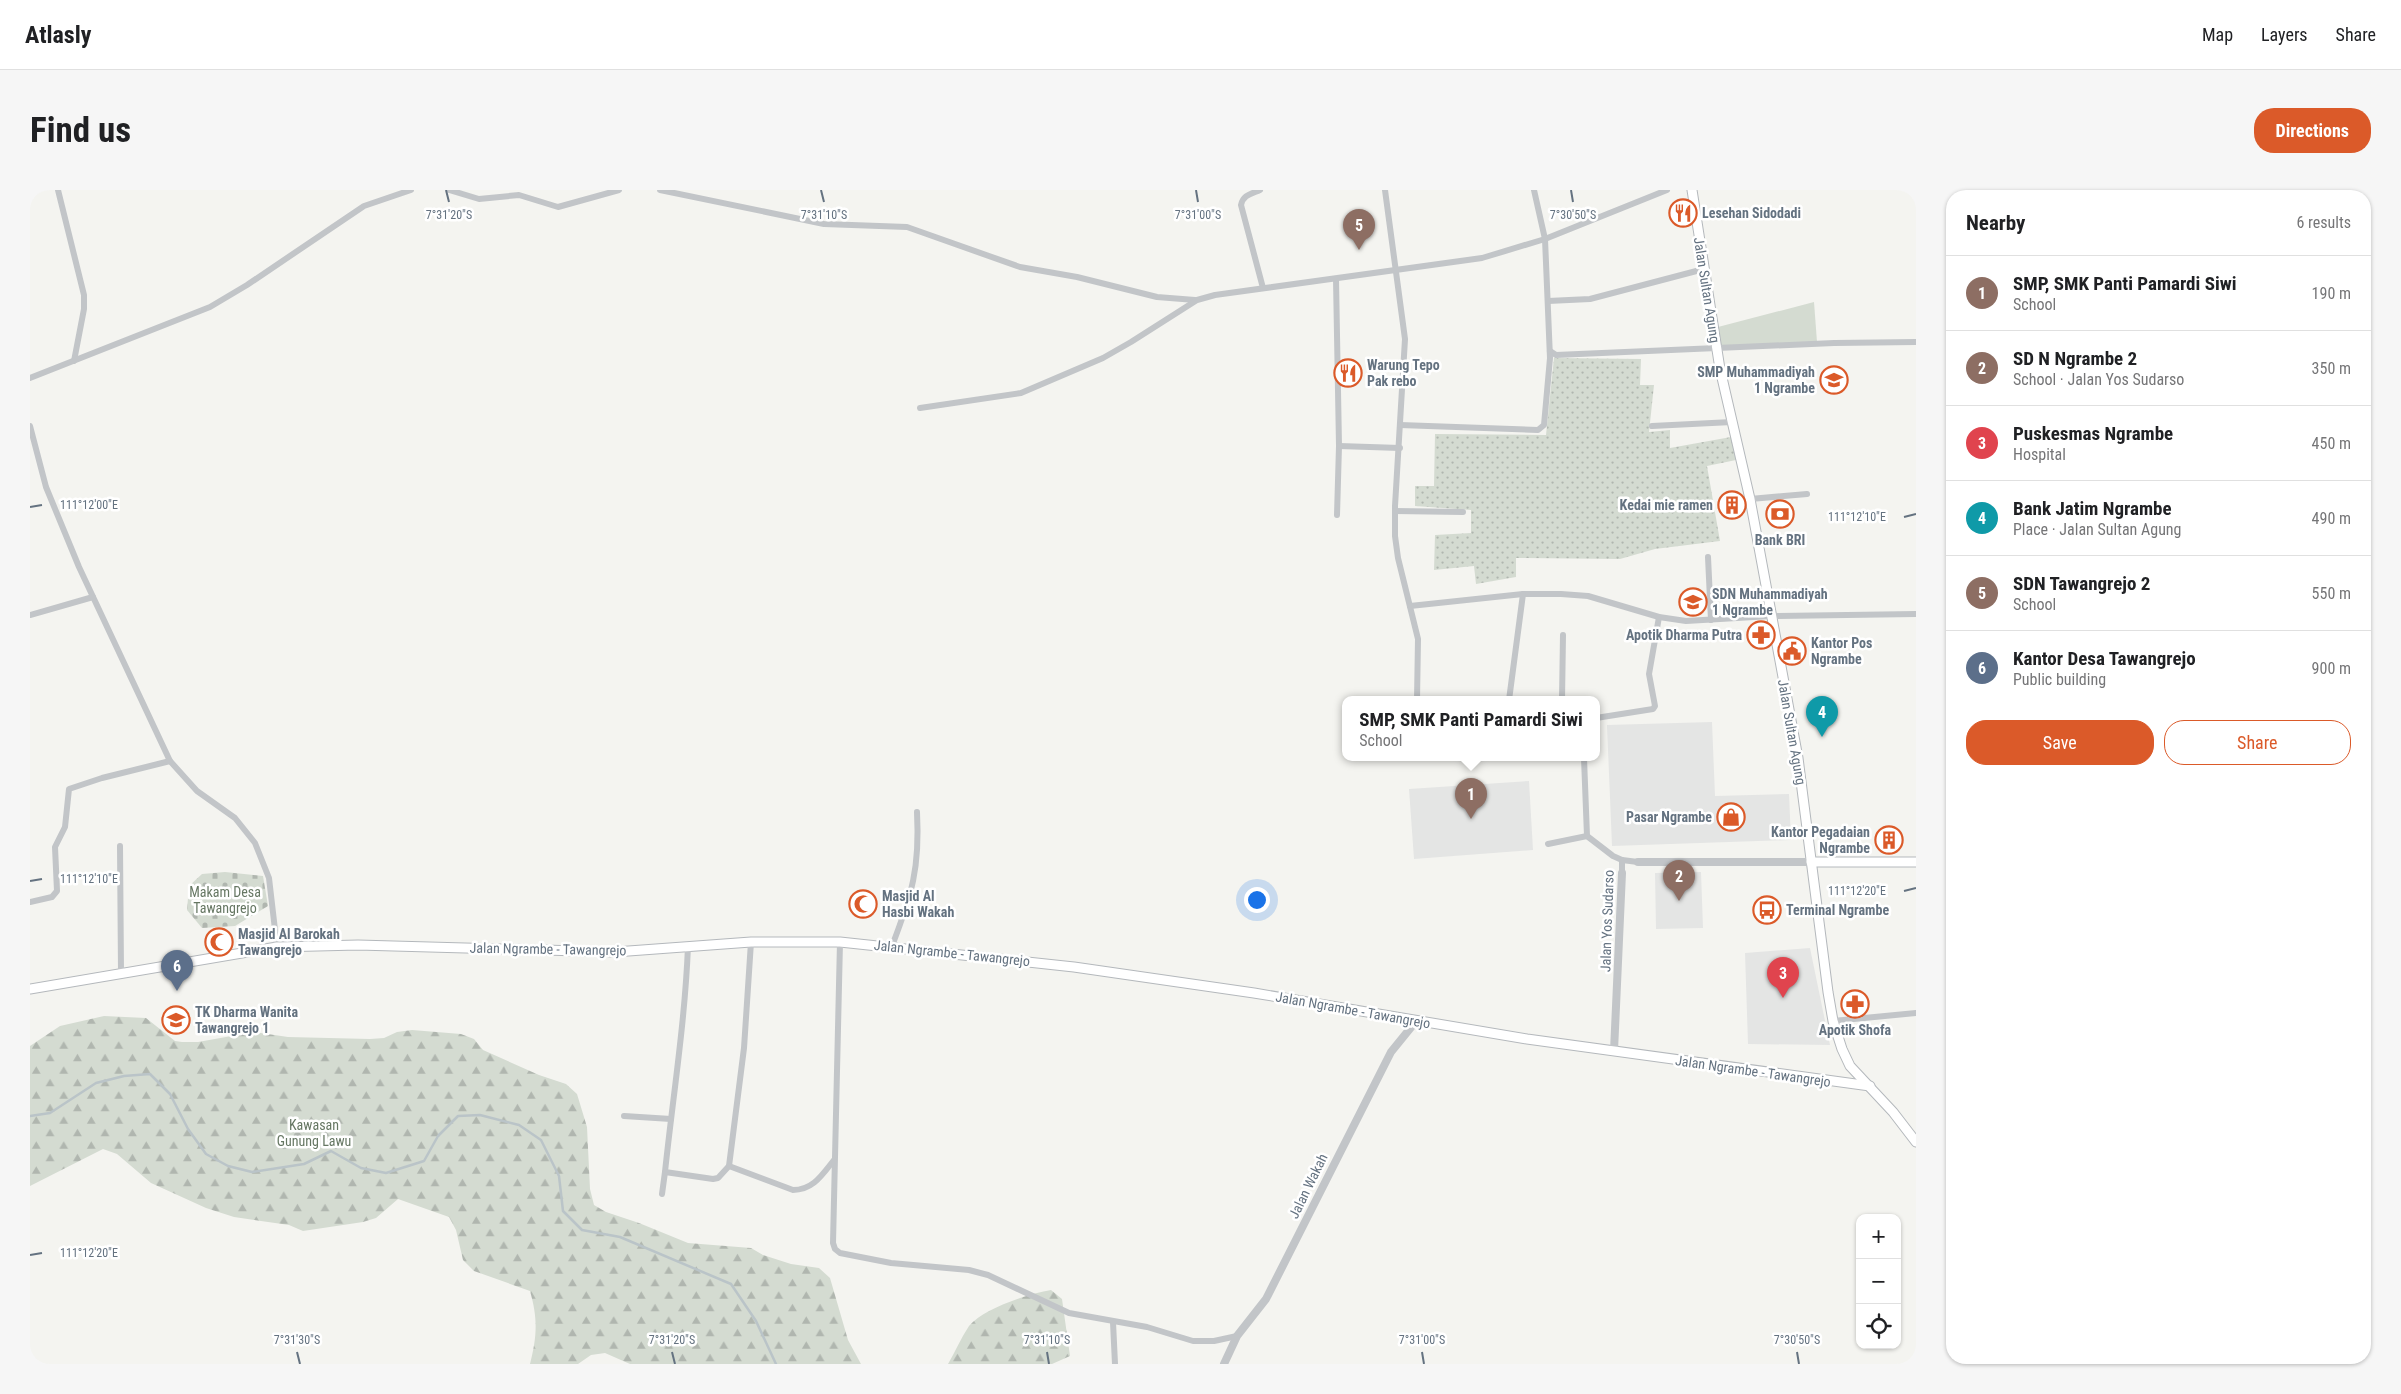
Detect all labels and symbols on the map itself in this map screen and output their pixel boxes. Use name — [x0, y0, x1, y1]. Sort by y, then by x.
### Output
restaurant icon: Lesehan Sidodadi — [1668, 198, 1698, 228]
place label: Lesehan Sidodadi — [1702, 205, 1801, 221]
text: 7°31'20"S — [426, 208, 472, 222]
text: 7°31'10"S — [801, 208, 847, 222]
text: 7°31'00"S — [1175, 208, 1221, 222]
text: 7°30'50"S — [1550, 208, 1596, 222]
pin: 5 — [1343, 209, 1375, 250]
street label: Jalan Sultan Agung — [1691, 236, 1723, 344]
place label: Warung Tepo Pak rebo — [1367, 357, 1440, 389]
restaurant icon: Warung Tepo Pak rebo — [1333, 358, 1363, 388]
place label: SMP Muhammadiyah 1 Ngrambe — [1697, 364, 1815, 396]
school or university icon: SMP Muhammadiyah 1 Ngrambe — [1819, 365, 1849, 395]
building icon: Kedai mie ramen — [1717, 490, 1747, 520]
place label: Kedai mie ramen — [1620, 497, 1713, 513]
text: 111°12'00"E — [60, 498, 118, 512]
bank icon: Bank BRI — [1765, 499, 1795, 529]
text: 111°12'10"E — [1828, 510, 1886, 524]
place label: Bank BRI — [1755, 532, 1805, 548]
place label: SDN Muhammadiyah 1 Ngrambe — [1712, 586, 1828, 618]
school or university icon: SDN Muhammadiyah 1 Ngrambe — [1678, 587, 1708, 617]
pharmacy icon: Apotik Dharma Putra — [1746, 620, 1776, 650]
place label: Apotik Dharma Putra — [1626, 627, 1742, 643]
place label: Kantor Pos Ngrambe — [1811, 635, 1872, 667]
public building icon: Kantor Pos Ngrambe — [1777, 636, 1807, 666]
street label: Jalan Sultan Agung — [1775, 678, 1809, 786]
pin: 4 — [1806, 696, 1838, 737]
pin: 1 — [1455, 778, 1487, 819]
shop icon: Pasar Ngrambe — [1716, 802, 1746, 832]
place label: Pasar Ngrambe — [1626, 809, 1712, 825]
place label: Kantor Pegadaian Ngrambe — [1771, 824, 1870, 856]
building icon: Kantor Pegadaian Ngrambe — [1874, 825, 1904, 855]
pin: 2 — [1663, 860, 1695, 901]
street label: Jalan Yos Sudarso — [1597, 870, 1617, 972]
text: 111°12'10"E — [60, 872, 118, 886]
park label: Makam Desa Tawangrejo — [189, 884, 261, 916]
text: 111°12'20"E — [1828, 884, 1886, 898]
your location — [1244, 887, 1270, 913]
place label: Masjid Al Hasbi Wakah — [882, 888, 954, 920]
mosque icon: Masjid Al Hasbi Wakah — [848, 889, 878, 919]
bus stop icon: Terminal Ngrambe — [1752, 895, 1782, 925]
place label: Terminal Ngrambe — [1786, 902, 1889, 918]
place label: Masjid Al Barokah Tawangrejo — [238, 926, 340, 958]
mosque icon: Masjid Al Barokah Tawangrejo — [204, 927, 234, 957]
street label: Jalan Ngrambe - Tawangrejo — [873, 937, 1031, 969]
street label: Jalan Ngrambe - Tawangrejo — [469, 940, 627, 958]
pin: 6 — [161, 950, 193, 991]
pin: 3 — [1767, 957, 1799, 998]
street label: Jalan Ngrambe - Tawangrejo — [1274, 989, 1432, 1031]
pharmacy icon: Apotik Shofa — [1840, 989, 1870, 1019]
place label: TK Dharma Wanita Tawangrejo 1 — [195, 1004, 298, 1036]
school or university icon: TK Dharma Wanita Tawangrejo 1 — [161, 1005, 191, 1035]
place label: Apotik Shofa — [1819, 1022, 1892, 1038]
street label: Jalan Ngrambe - Tawangrejo — [1674, 1052, 1832, 1090]
park label: Kawasan Gunung Lawu — [277, 1117, 351, 1149]
street label: Jalan Wakah — [1285, 1151, 1331, 1221]
text: 111°12'20"E — [60, 1246, 118, 1260]
text: 7°31'30"S — [274, 1333, 320, 1347]
text: 7°31'20"S — [649, 1333, 695, 1347]
text: 7°31'10"S — [1024, 1333, 1070, 1347]
text: 7°31'00"S — [1399, 1333, 1445, 1347]
text: 7°30'50"S — [1774, 1333, 1820, 1347]

